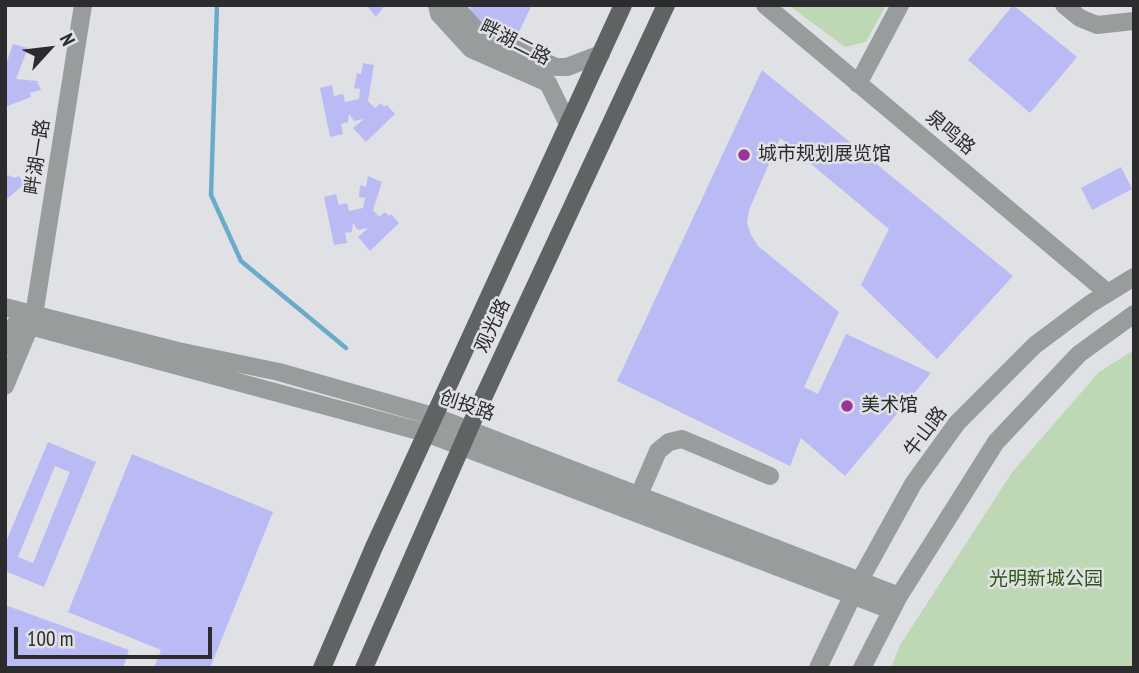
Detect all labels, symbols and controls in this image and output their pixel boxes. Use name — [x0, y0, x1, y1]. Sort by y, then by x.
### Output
north arrow — [14, 14, 84, 84]
street label: 畔湖二路 — [476, 16, 554, 70]
text: N — [55, 29, 81, 49]
street label: 泉鸣路 — [921, 106, 979, 160]
street label: 畔湖一路 — [21, 118, 55, 196]
place label: 城市规划展览馆 — [758, 144, 891, 166]
marker: 城市规划展览馆 — [736, 147, 752, 163]
street label: 观光路 — [471, 295, 515, 357]
street label: 创投路 — [436, 386, 498, 426]
place label: 美术馆 — [861, 395, 918, 417]
marker: 美术馆 — [839, 398, 855, 414]
street label: 牛山路 — [900, 402, 952, 462]
park label: 光明新城公园 — [989, 569, 1103, 591]
scale bar — [18, 614, 215, 658]
text: 100 m — [27, 625, 73, 652]

